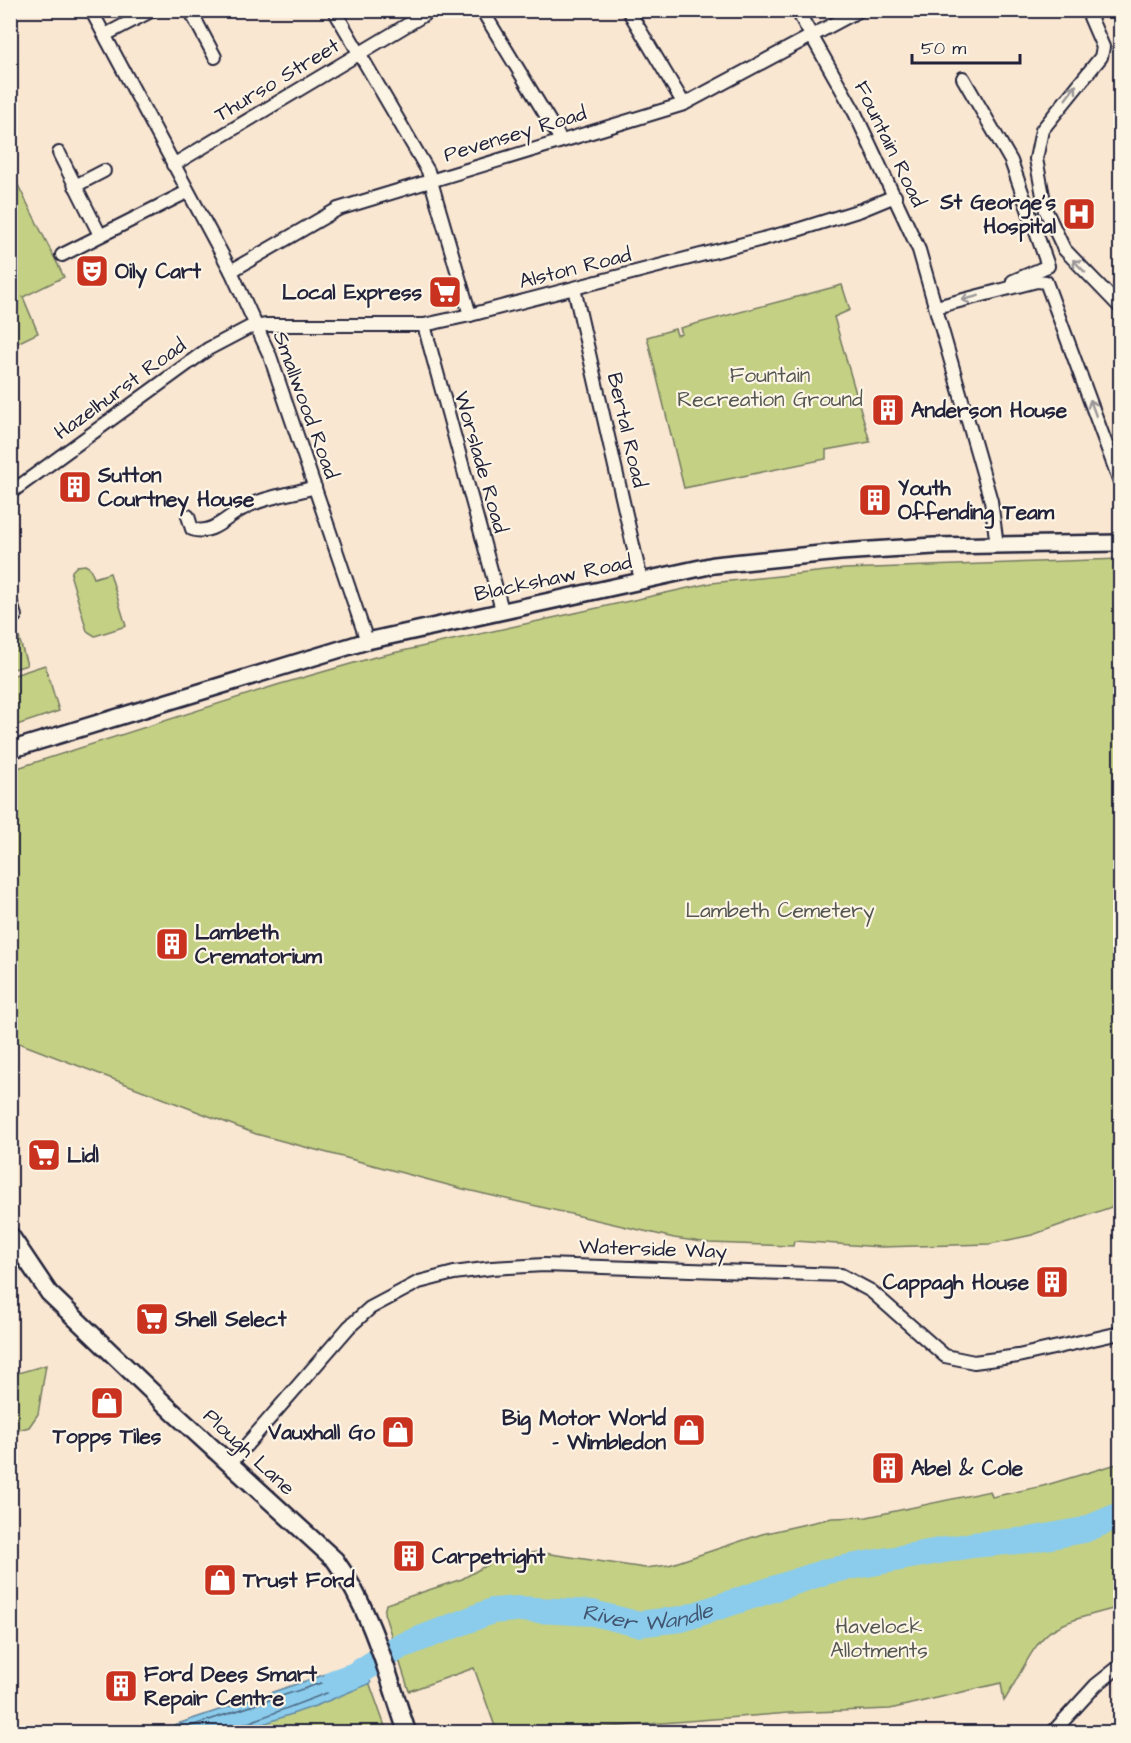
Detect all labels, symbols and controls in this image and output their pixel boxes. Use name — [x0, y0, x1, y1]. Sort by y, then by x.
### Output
scale bar — [912, 27, 1020, 65]
street label: Thurso Street — [209, 31, 345, 129]
text: 50 m — [921, 36, 966, 61]
street label: Fountain Road — [847, 76, 933, 212]
one-way arrow — [1065, 85, 1077, 101]
street label: Pevensey Road — [440, 98, 591, 171]
place label: St George's Hospital — [939, 188, 1057, 242]
hospital icon: St George's Hospital — [1061, 196, 1097, 232]
street label: Alston Road — [516, 240, 634, 296]
theatre icon: Oily Cart — [74, 253, 110, 289]
place label: Oily Cart — [115, 257, 202, 289]
one-way arrow — [1072, 258, 1087, 273]
supermarket icon: Local Express — [427, 274, 463, 310]
place label: Local Express — [282, 278, 422, 308]
one-way arrow — [961, 293, 980, 305]
street label: Smallwood Road — [266, 327, 346, 483]
street label: Hazelhurst Road — [48, 331, 192, 447]
park label: Fountain Recreation Ground — [677, 361, 863, 414]
street label: Bertal Road — [600, 370, 654, 490]
street label: Worslade Road — [447, 388, 515, 537]
building icon: Anderson House — [870, 392, 906, 428]
place label: Anderson House — [911, 396, 1068, 425]
one-way arrow — [1087, 399, 1098, 418]
place label: Sutton Courtney House — [97, 461, 255, 517]
building icon: Sutton Courtney House — [57, 469, 93, 505]
place label: Youth Offending Team — [898, 474, 1055, 529]
building icon: Youth Offending Team — [857, 482, 893, 518]
street label: Blackshaw Road — [472, 547, 635, 609]
park label: Lambeth Cemetery — [686, 896, 875, 927]
place label: Lambeth Crematorium — [195, 918, 323, 971]
building icon: Lambeth Crematorium — [154, 926, 190, 962]
supermarket icon: Lidl — [26, 1137, 62, 1173]
place label: Lidl — [67, 1141, 99, 1170]
street label: Waterside Way — [578, 1232, 728, 1268]
building icon: Cappagh House — [1034, 1264, 1070, 1300]
place label: Cappagh House — [883, 1268, 1030, 1299]
supermarket icon: Shell Select — [134, 1301, 170, 1337]
place label: Shell Select — [174, 1305, 287, 1334]
shop icon: Topps Tiles — [89, 1385, 125, 1421]
street label: Plough Lane — [195, 1402, 301, 1504]
place label: Big Motor World - Wimbledon — [502, 1404, 666, 1457]
shop icon: Big Motor World - Wimbledon — [671, 1412, 707, 1448]
shop icon: Vauxhall Go — [380, 1414, 416, 1450]
place label: Vauxhall Go — [267, 1418, 375, 1447]
place label: Topps Tiles — [52, 1422, 162, 1452]
building icon: Abel & Cole — [870, 1450, 906, 1486]
place label: Abel & Cole — [911, 1454, 1024, 1483]
building icon: Carpetright — [391, 1538, 427, 1574]
place label: Carpetright — [432, 1542, 546, 1573]
shop icon: Trust Ford — [202, 1562, 238, 1598]
place label: Trust Ford — [242, 1566, 355, 1595]
water label: River Wandle — [582, 1594, 718, 1640]
park label: Havelock Allotments — [830, 1612, 928, 1665]
place label: Ford Dees Smart Repair Centre — [144, 1660, 318, 1714]
building icon: Ford Dees Smart Repair Centre — [103, 1668, 139, 1704]

